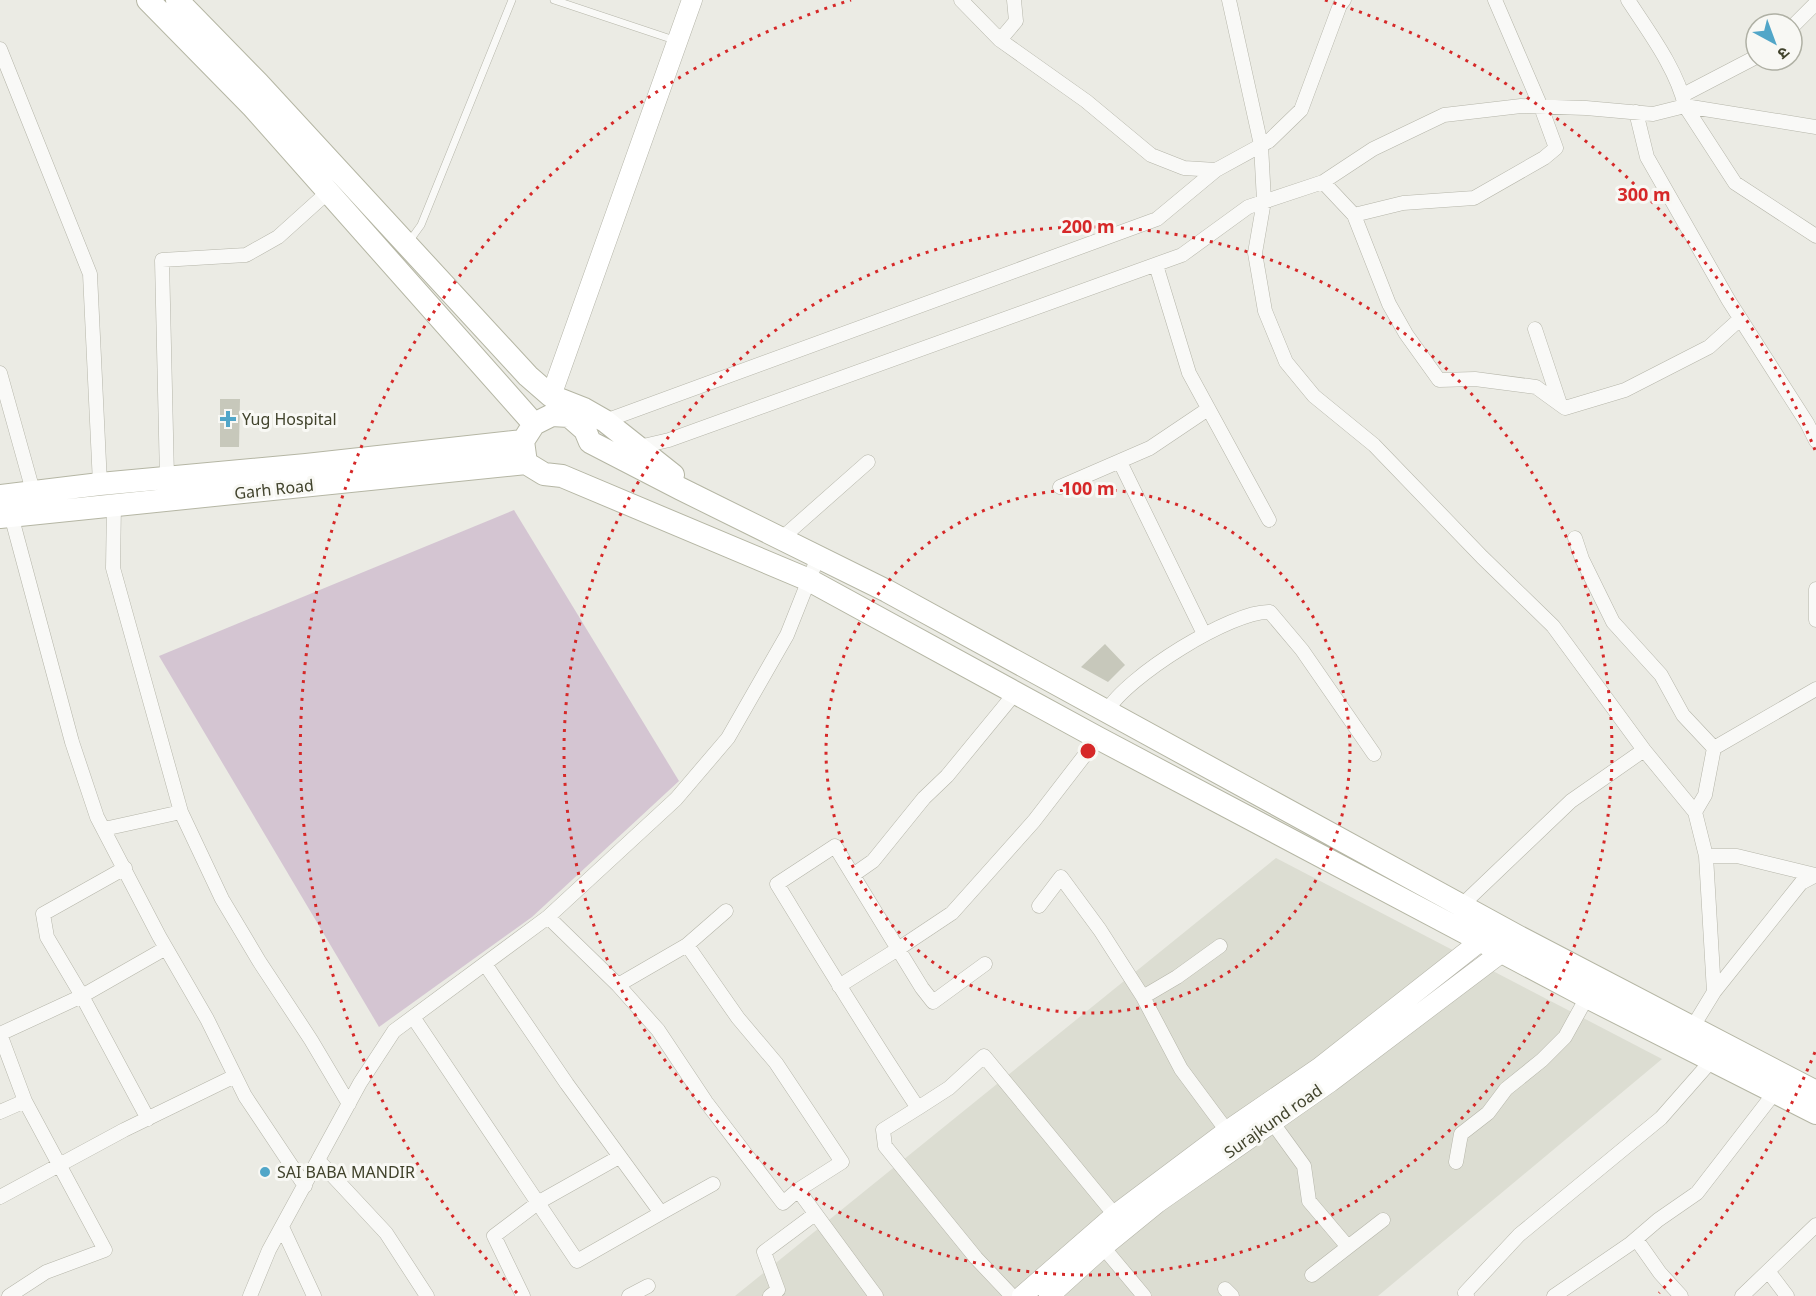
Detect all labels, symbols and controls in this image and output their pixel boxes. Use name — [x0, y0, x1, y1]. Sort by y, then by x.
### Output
north arrow — [1744, 12, 1804, 72]
text: उ — [1773, 42, 1795, 65]
text: 300 m — [1617, 182, 1671, 206]
text: 200 m — [1061, 214, 1115, 238]
place label: Yug Hospital — [242, 408, 337, 430]
marker: Yug Hospital — [219, 410, 237, 428]
street label: Garh Road — [233, 474, 315, 504]
text: 100 m — [1061, 476, 1115, 500]
centre of rings — [1078, 741, 1098, 761]
street label: Surajkund road — [1220, 1079, 1326, 1163]
place label: SAI BABA MANDIR — [277, 1161, 415, 1183]
marker: SAI BABA MANDIR — [258, 1165, 272, 1179]

